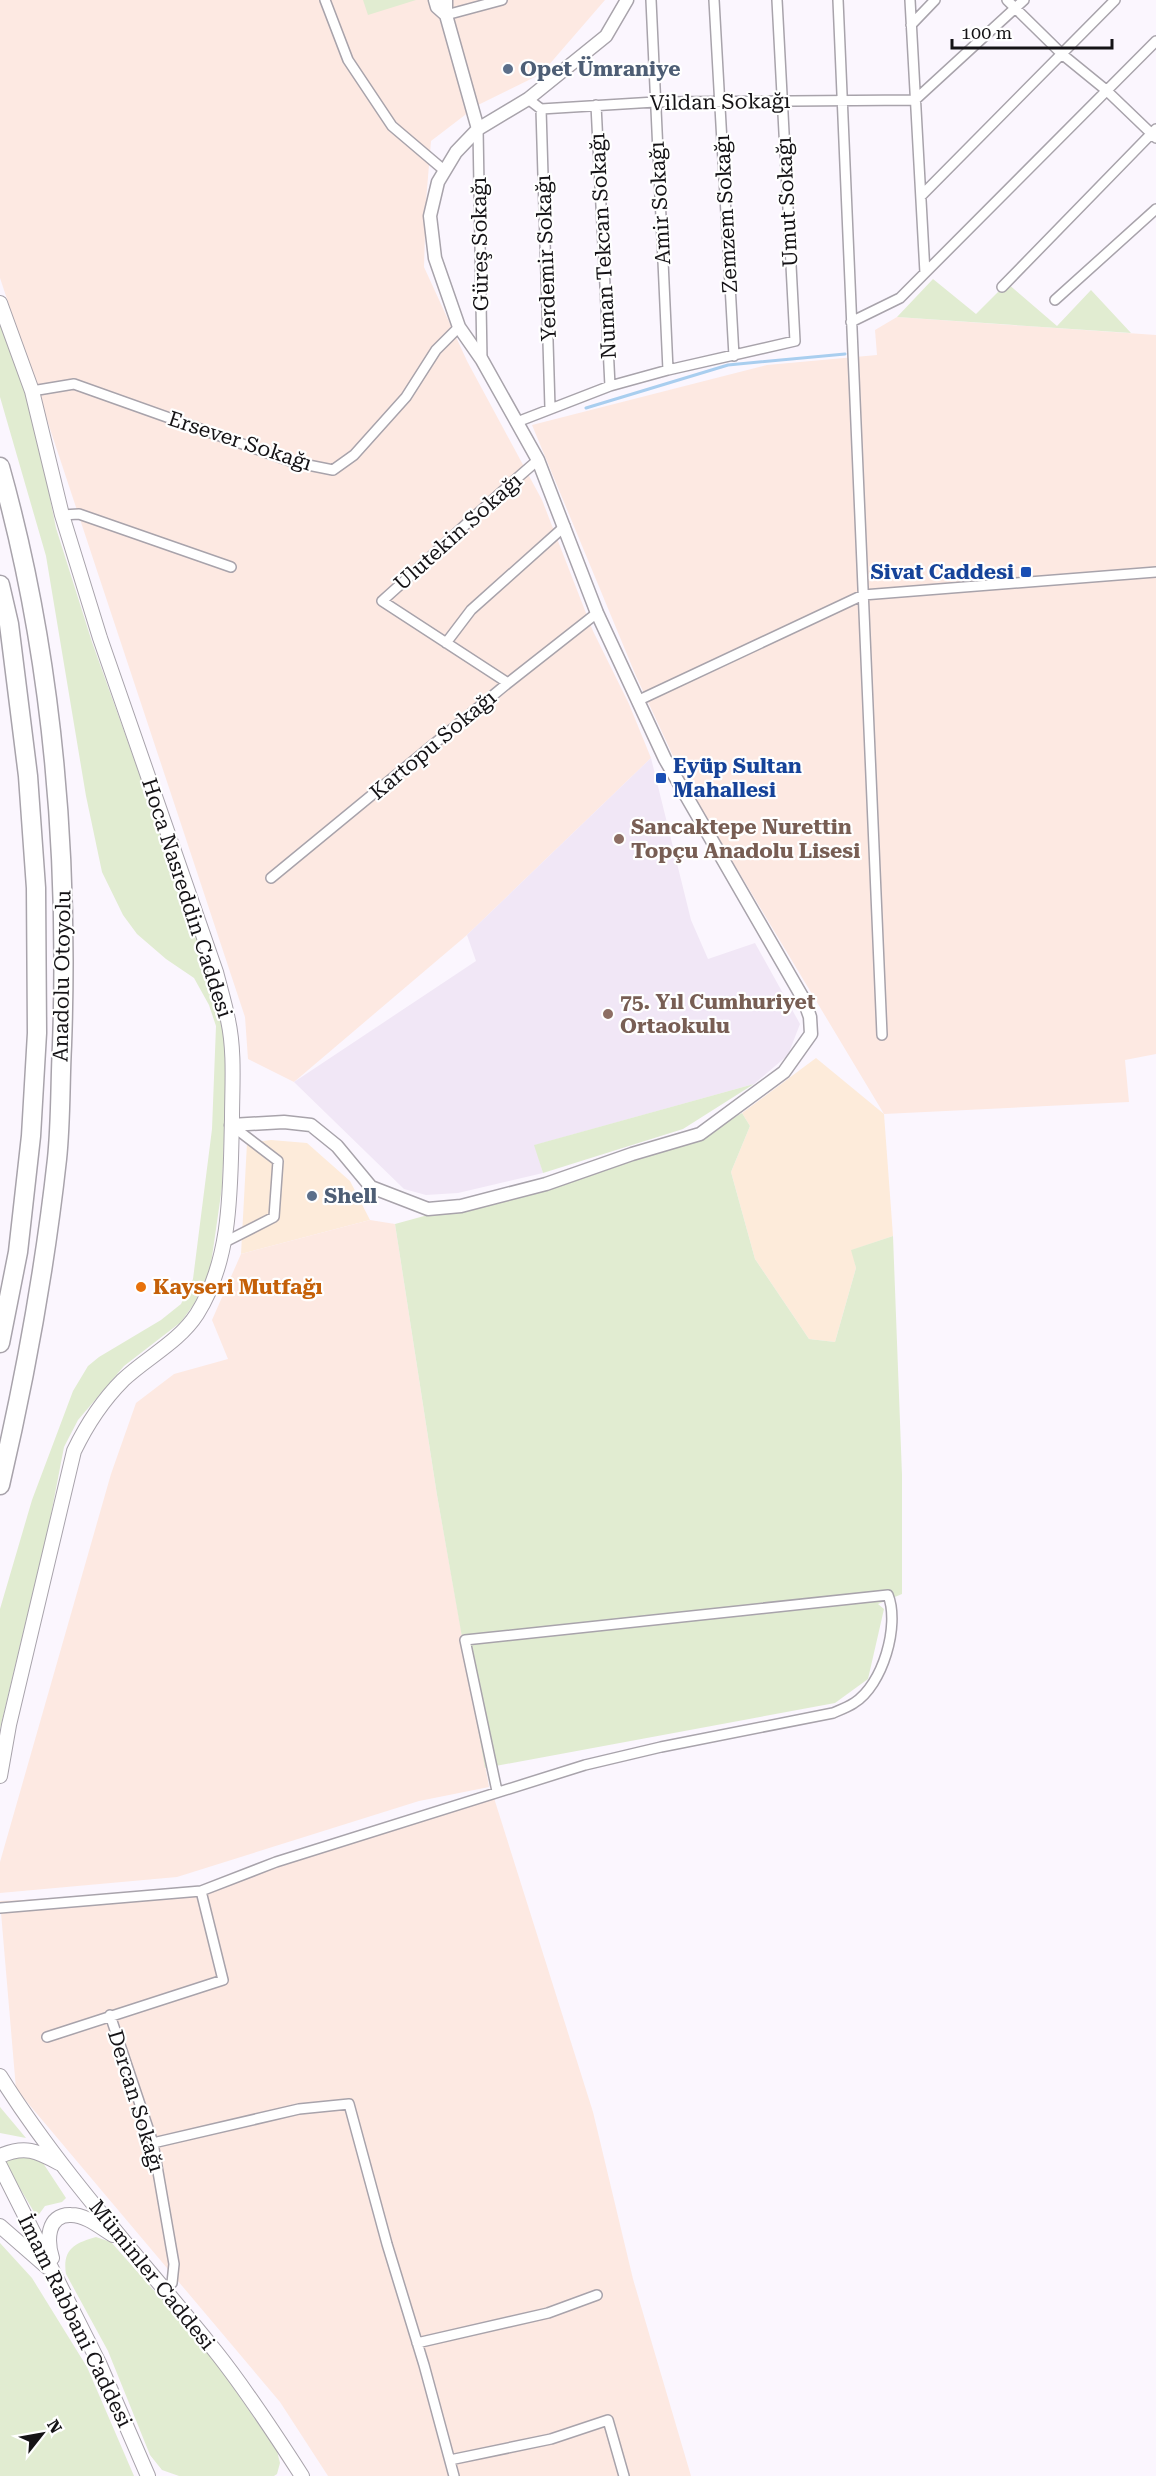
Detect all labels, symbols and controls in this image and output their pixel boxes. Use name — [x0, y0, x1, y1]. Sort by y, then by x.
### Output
scale bar — [952, 12, 1112, 50]
text: 100 m — [961, 22, 1012, 43]
place label: Opet Ümraniye — [520, 56, 681, 81]
marker: Opet Ümraniye — [501, 62, 515, 76]
street label: Vildan Sokağı — [650, 89, 791, 115]
street label: Numan Tekcan Sokağı — [585, 132, 621, 360]
street label: Zemzem Sokağı — [710, 134, 742, 294]
street label: Umut Sokağı — [772, 136, 802, 268]
street label: Amir Sokağı — [645, 140, 675, 265]
street label: Yerdemir Sokağı — [531, 174, 561, 342]
street label: Güreş Sokağı — [467, 176, 493, 311]
street label: Ersever Sokağı — [165, 407, 315, 476]
street label: Ulutekin Sokağı — [389, 468, 527, 596]
place label: Sivat Caddesi — [871, 560, 1014, 584]
marker: Sivat Caddesi — [1019, 565, 1033, 579]
street label: Kartopu Sokağı — [365, 685, 501, 805]
place label: Eyüp Sultan Mahallesi — [673, 754, 802, 802]
marker: Eyüp Sultan Mahallesi — [654, 771, 668, 785]
street label: Hoca Nasreddin Caddesi — [137, 775, 237, 1021]
place label: Sancaktepe Nurettin Topçu Anadolu Lisesi — [631, 815, 860, 863]
marker: Sancaktepe Nurettin Topçu Anadolu Lisesi — [612, 832, 626, 846]
street label: Anadolu Otoyolu — [49, 890, 75, 1062]
place label: 75. Yıl Cumhuriyet Ortaokulu — [620, 990, 816, 1038]
marker: 75. Yıl Cumhuriyet Ortaokulu — [601, 1007, 615, 1021]
place label: Shell — [324, 1184, 377, 1208]
marker: Shell — [305, 1189, 319, 1203]
place label: Kayseri Mutfağı — [153, 1275, 322, 1299]
marker: Kayseri Mutfağı — [134, 1280, 148, 1294]
street label: Dercan Sokağı — [103, 2027, 169, 2175]
street label: Müminler Caddesi — [84, 2195, 220, 2355]
street label: İmam Rabbani Caddesi — [13, 2211, 137, 2432]
north arrow — [12, 2404, 72, 2464]
text: N — [43, 2416, 66, 2437]

